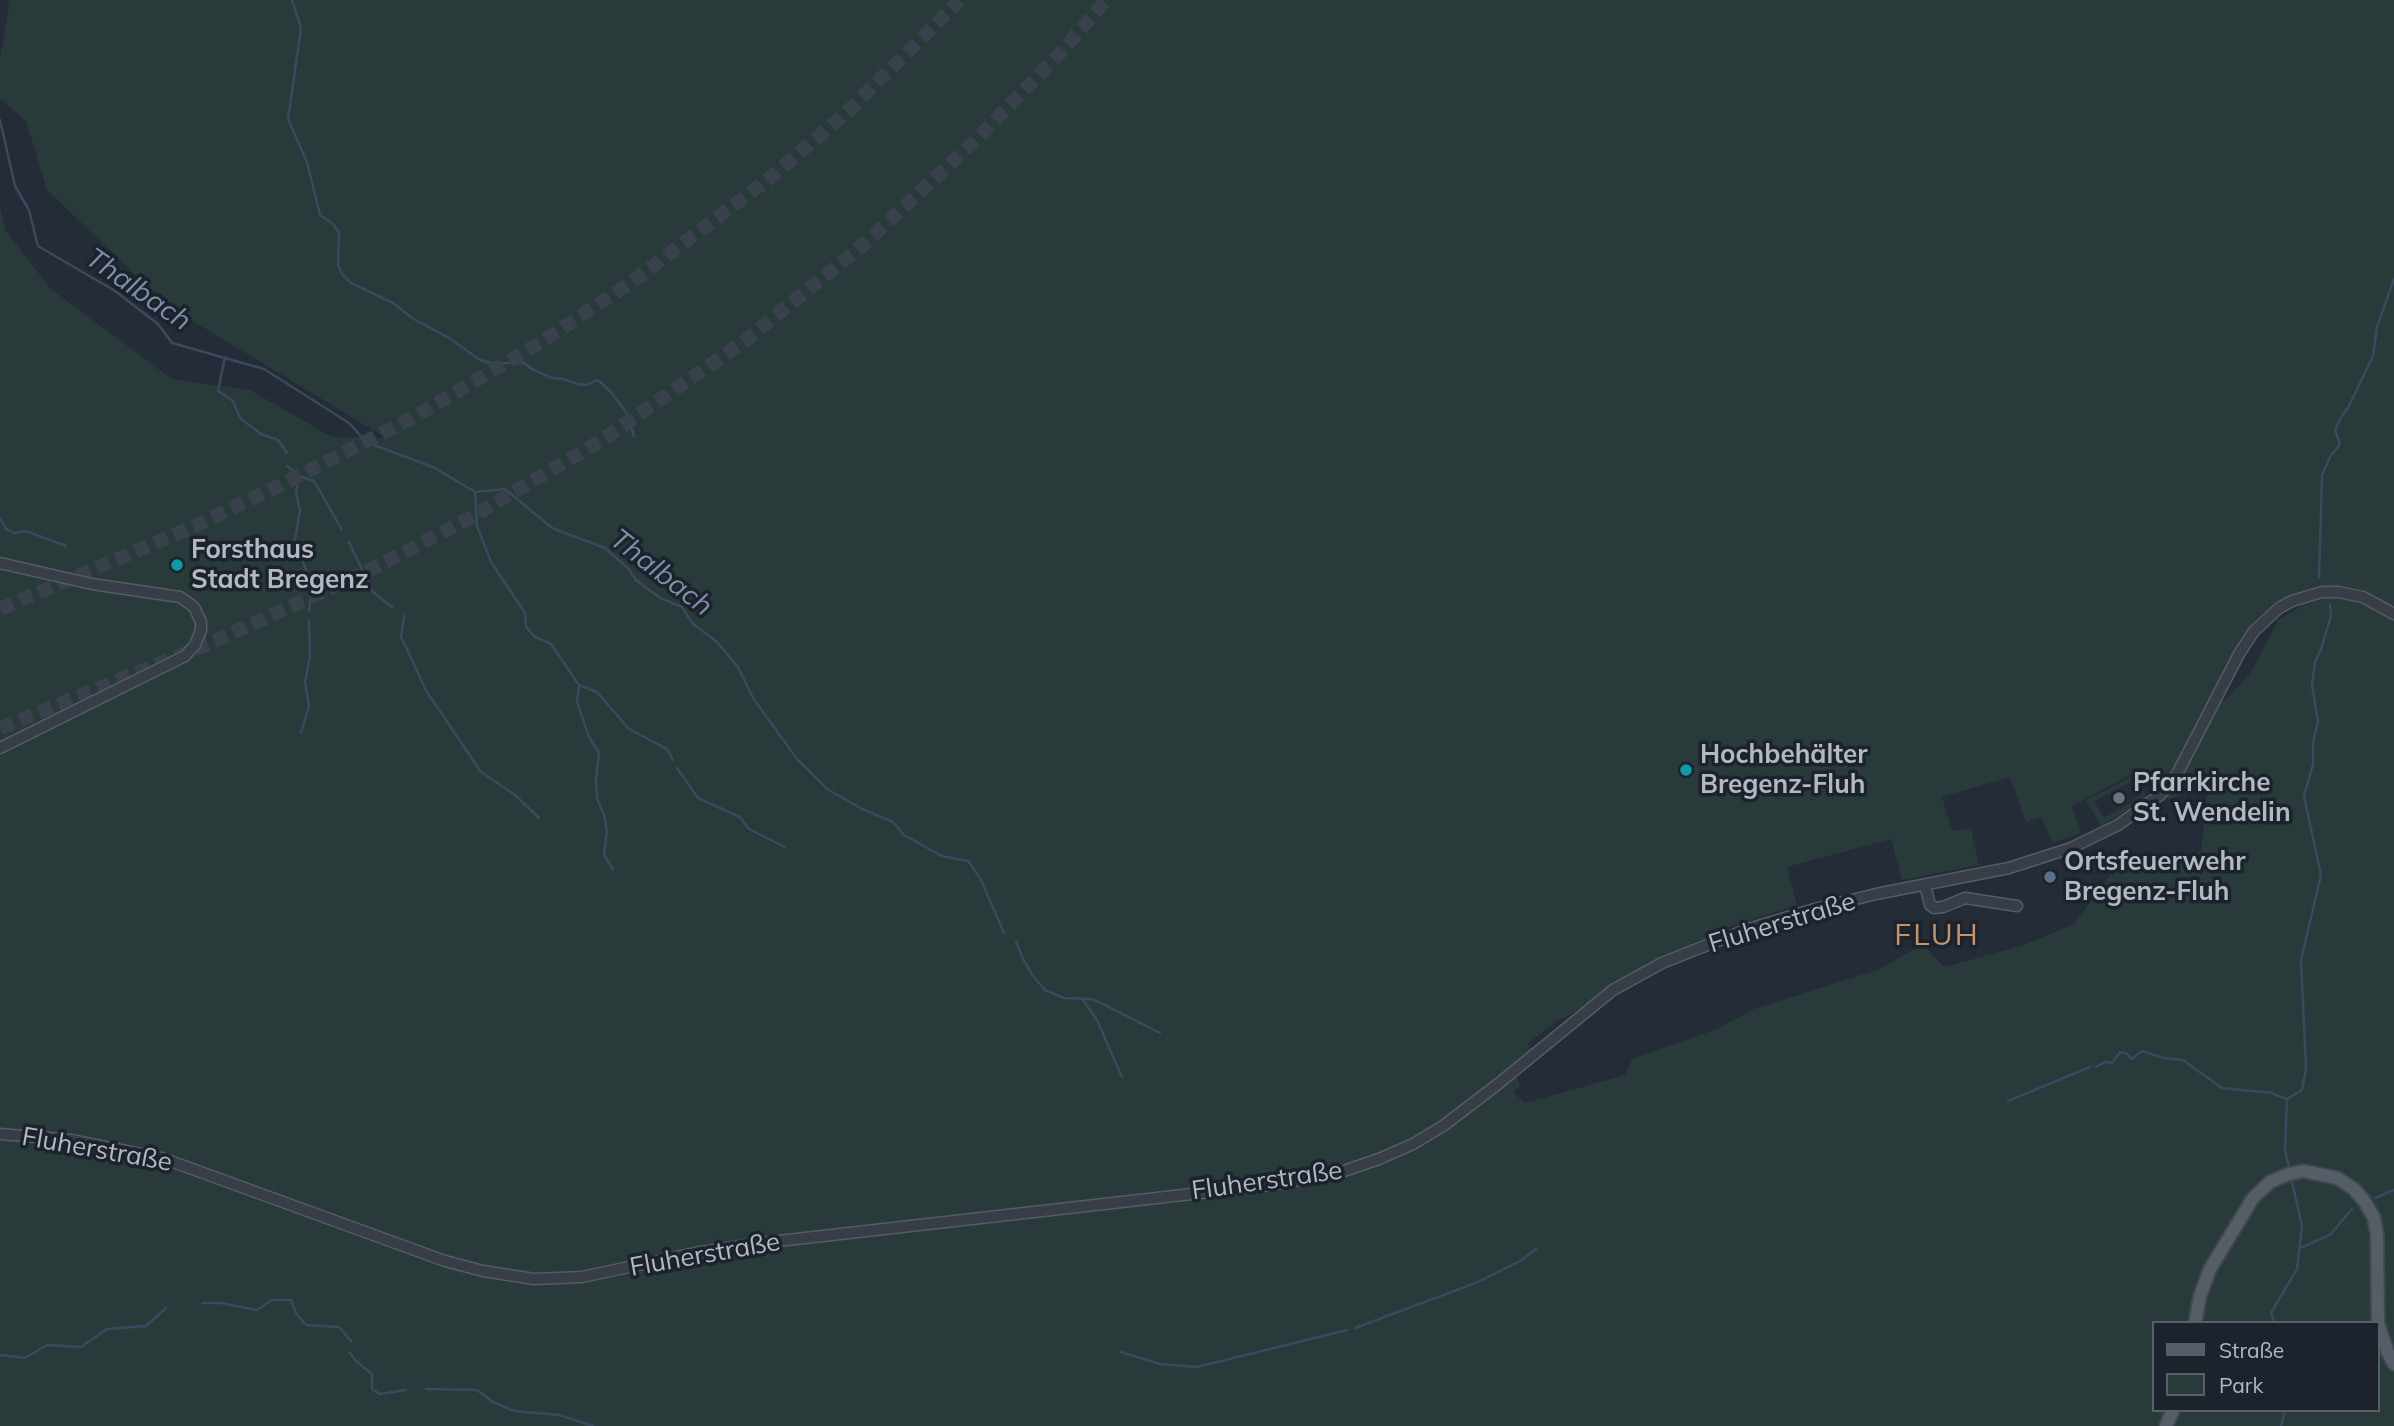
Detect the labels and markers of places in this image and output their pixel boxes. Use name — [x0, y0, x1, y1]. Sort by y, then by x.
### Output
place label: Forsthaus Stadt Bregenz — [191, 534, 369, 596]
marker: Forsthaus Stadt Bregenz — [169, 557, 185, 573]
place label: Hochbehälter Bregenz-Fluh — [1700, 739, 1867, 800]
marker: Hochbehälter Bregenz-Fluh — [1678, 762, 1694, 778]
place label: Pfarrkirche St. Wendelin — [2133, 767, 2291, 828]
marker: Pfarrkirche St. Wendelin — [2111, 790, 2127, 806]
place label: Ortsfeuerwehr Bregenz-Fluh — [2064, 846, 2245, 908]
marker: Ortsfeuerwehr Bregenz-Fluh — [2042, 869, 2058, 885]

